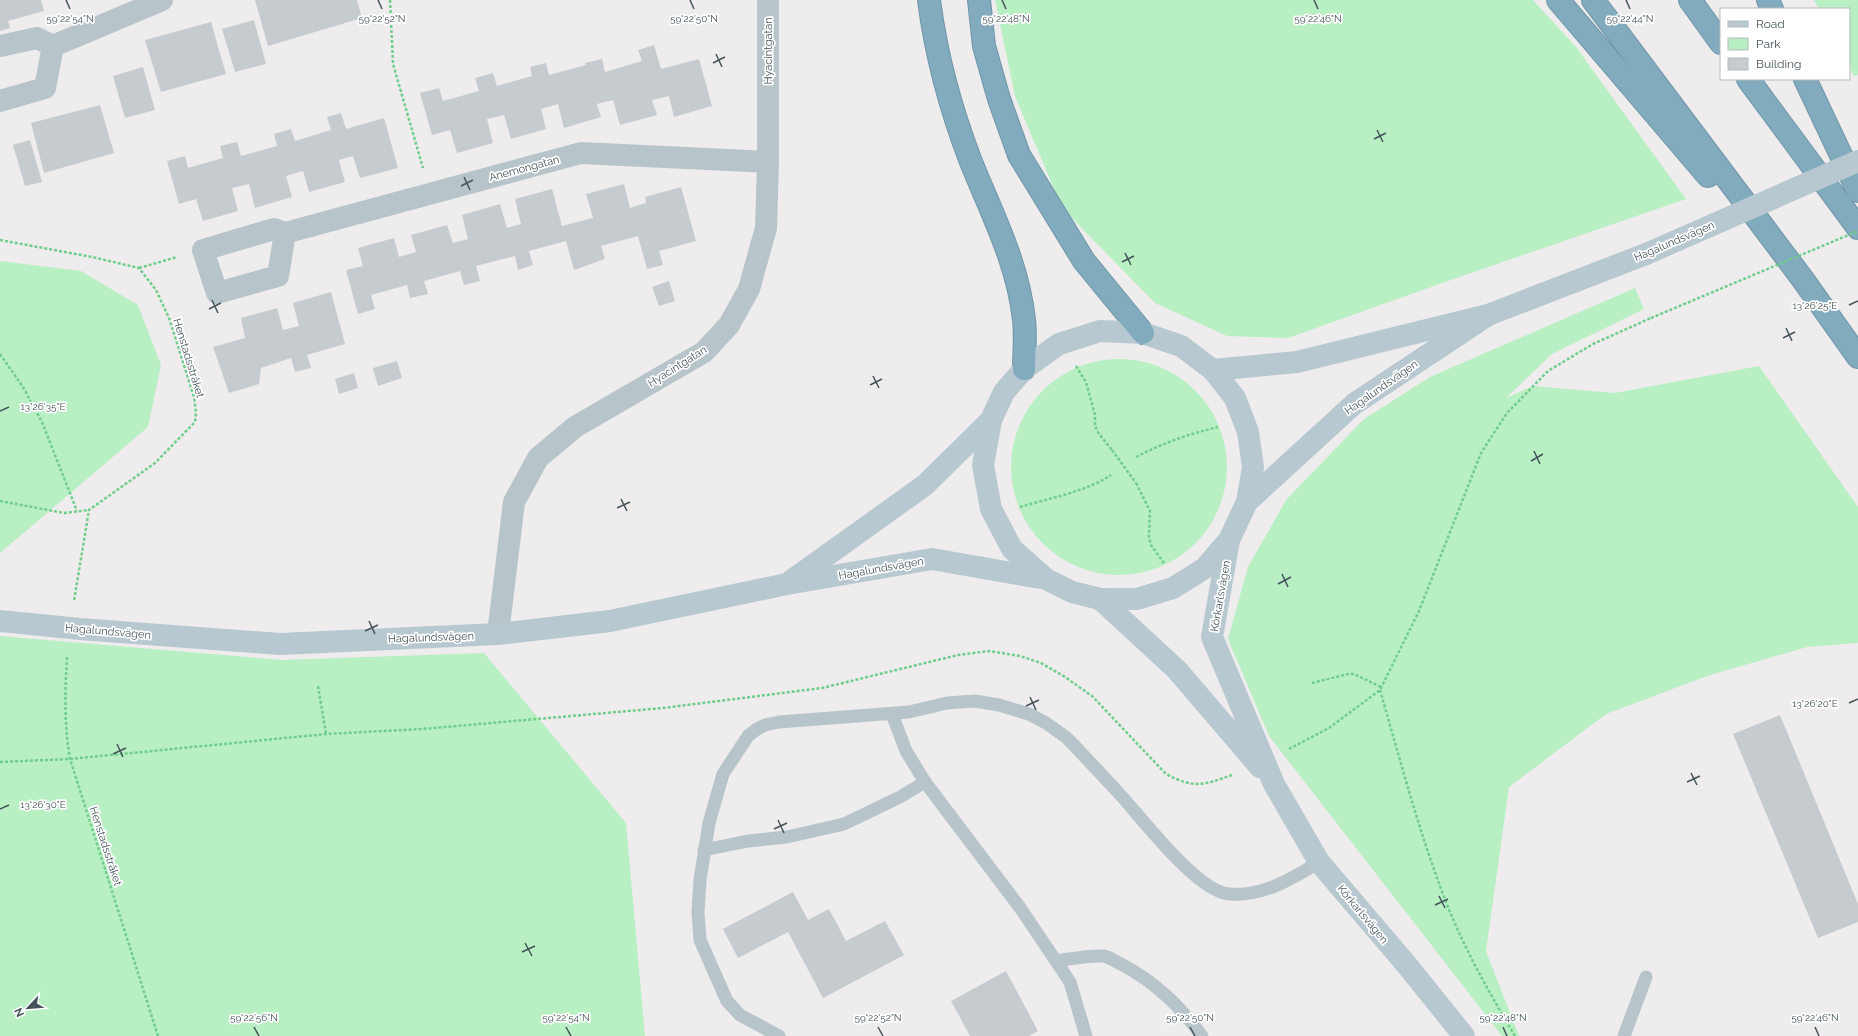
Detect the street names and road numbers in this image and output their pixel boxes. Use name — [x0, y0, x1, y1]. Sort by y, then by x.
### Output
street label: Hyacintgatan — [762, 17, 775, 85]
street label: Anemongatan — [488, 153, 561, 184]
street label: Hagalundsvägen — [1632, 219, 1716, 264]
street label: Henstadsstråket — [170, 317, 207, 400]
street label: Hyacintgatan — [645, 343, 709, 390]
street label: Hagalundsvägen — [1342, 357, 1420, 417]
street label: Hagalundsvägen — [838, 555, 925, 582]
street label: Körkarlsvägen — [1208, 559, 1233, 633]
street label: Hagalundsvägen — [64, 621, 151, 642]
street label: Hagalundsvägen — [388, 629, 474, 646]
street label: Henstadsstråket — [87, 805, 125, 888]
street label: Körkarlsvägen — [1334, 882, 1391, 946]

